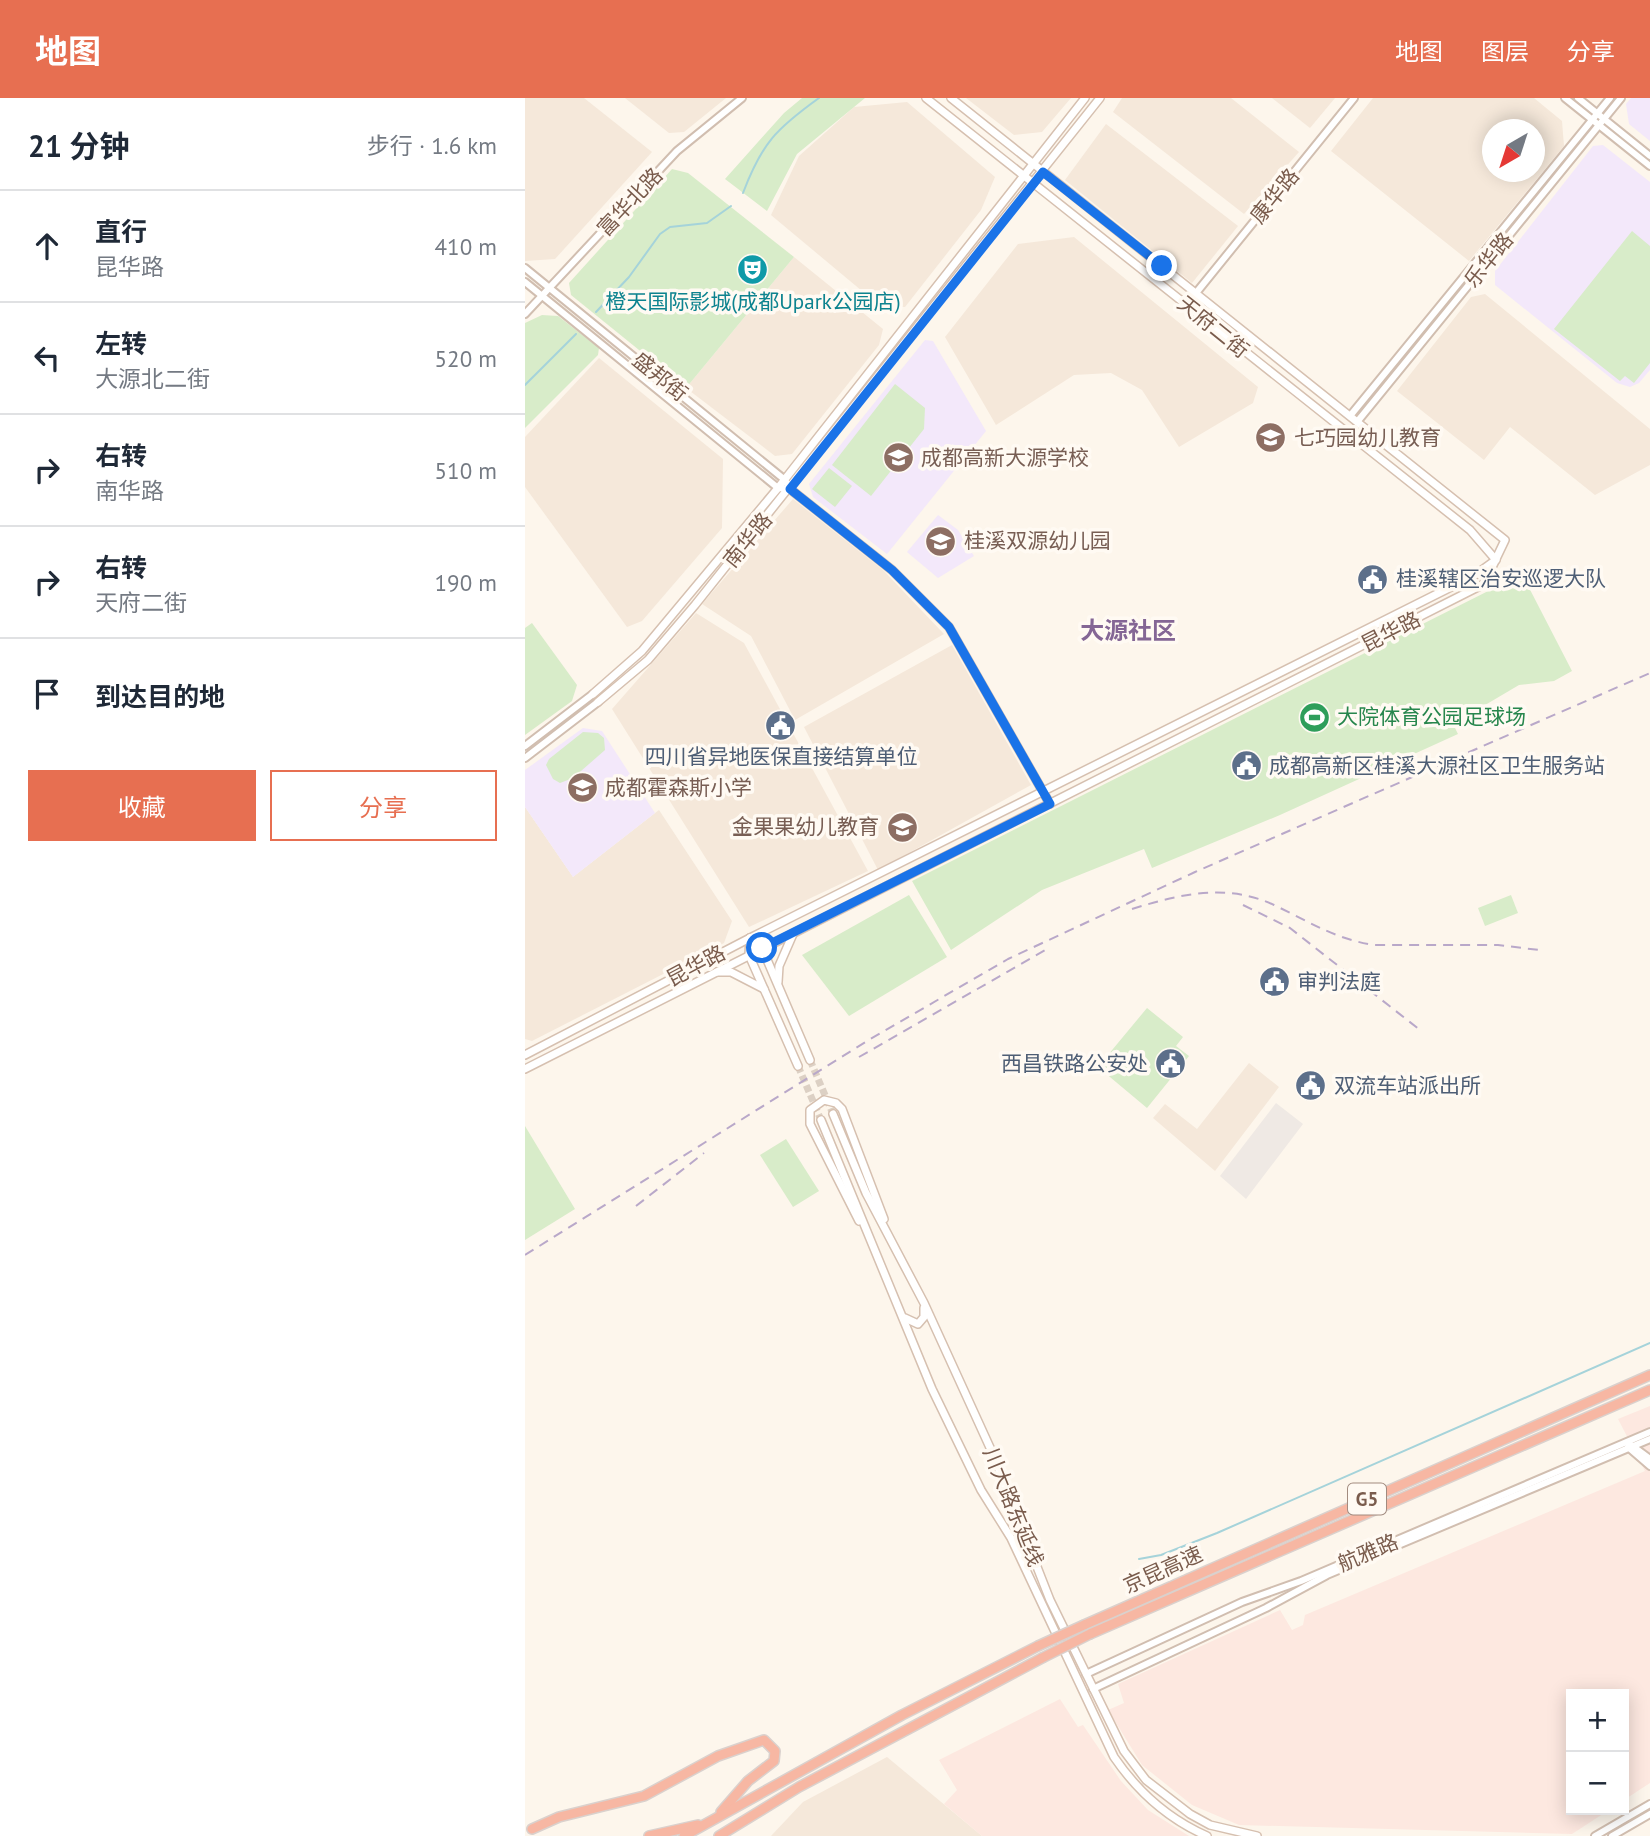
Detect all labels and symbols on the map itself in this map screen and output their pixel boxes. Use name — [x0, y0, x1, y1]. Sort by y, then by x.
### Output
north arrow — [1482, 119, 1545, 182]
street label: 富华北路 — [591, 162, 668, 242]
street label: 康华路 — [1244, 163, 1305, 229]
street label: 乐华路 — [1458, 227, 1519, 293]
route end — [1146, 250, 1177, 281]
theatre icon: 橙天国际影城(成都Upark公园店) — [736, 253, 770, 287]
place label: 橙天国际影城(成都Upark公园店) — [605, 288, 901, 315]
street label: 天府二街 — [1172, 290, 1254, 364]
street label: 盛邦街 — [627, 346, 693, 407]
school or university icon: 七巧园幼儿教育 — [1254, 421, 1288, 455]
place label: 七巧园幼儿教育 — [1294, 424, 1441, 451]
school or university icon: 成都高新大源学校 — [881, 441, 915, 475]
place label: 成都高新大源学校 — [921, 444, 1089, 471]
street label: 南华路 — [717, 507, 778, 573]
school or university icon: 桂溪双源幼儿园 — [924, 524, 958, 558]
place label: 桂溪双源幼儿园 — [964, 527, 1111, 554]
public building icon: 桂溪辖区治安巡逻大队 — [1356, 562, 1390, 596]
place label: 桂溪辖区治安巡逻大队 — [1396, 565, 1606, 592]
street label: 昆华路 — [1357, 605, 1425, 658]
district label: 大源社区 — [1080, 615, 1176, 646]
sports icon: 大院体育公园足球场 — [1297, 700, 1331, 734]
place label: 大院体育公园足球场 — [1337, 703, 1526, 730]
public building icon: 四川省异地医保直接结算单位 — [764, 708, 798, 742]
place label: 四川省异地医保直接结算单位 — [645, 743, 918, 770]
public building icon: 成都高新区桂溪大源社区卫生服务站 — [1229, 749, 1263, 783]
place label: 成都高新区桂溪大源社区卫生服务站 — [1269, 752, 1605, 779]
school or university icon: 成都霍森斯小学 — [565, 771, 599, 805]
place label: 成都霍森斯小学 — [605, 774, 752, 801]
school or university icon: 金果果幼儿教育 — [885, 810, 919, 844]
place label: 金果果幼儿教育 — [732, 813, 879, 840]
route start — [746, 932, 777, 963]
street label: 昆华路 — [662, 939, 730, 992]
public building icon: 审判法庭 — [1257, 965, 1291, 999]
place label: 审判法庭 — [1297, 968, 1381, 995]
public building icon: 西昌铁路公安处 — [1154, 1047, 1188, 1081]
place label: 西昌铁路公安处 — [1001, 1050, 1148, 1077]
public building icon: 双流车站派出所 — [1294, 1069, 1328, 1103]
place label: 双流车站派出所 — [1334, 1072, 1481, 1099]
street label: 川大路东延线 — [977, 1443, 1050, 1570]
road number: G5 — [1348, 1484, 1386, 1514]
street label: 航雅路 — [1334, 1528, 1402, 1577]
street label: 京昆高速 — [1119, 1540, 1207, 1599]

